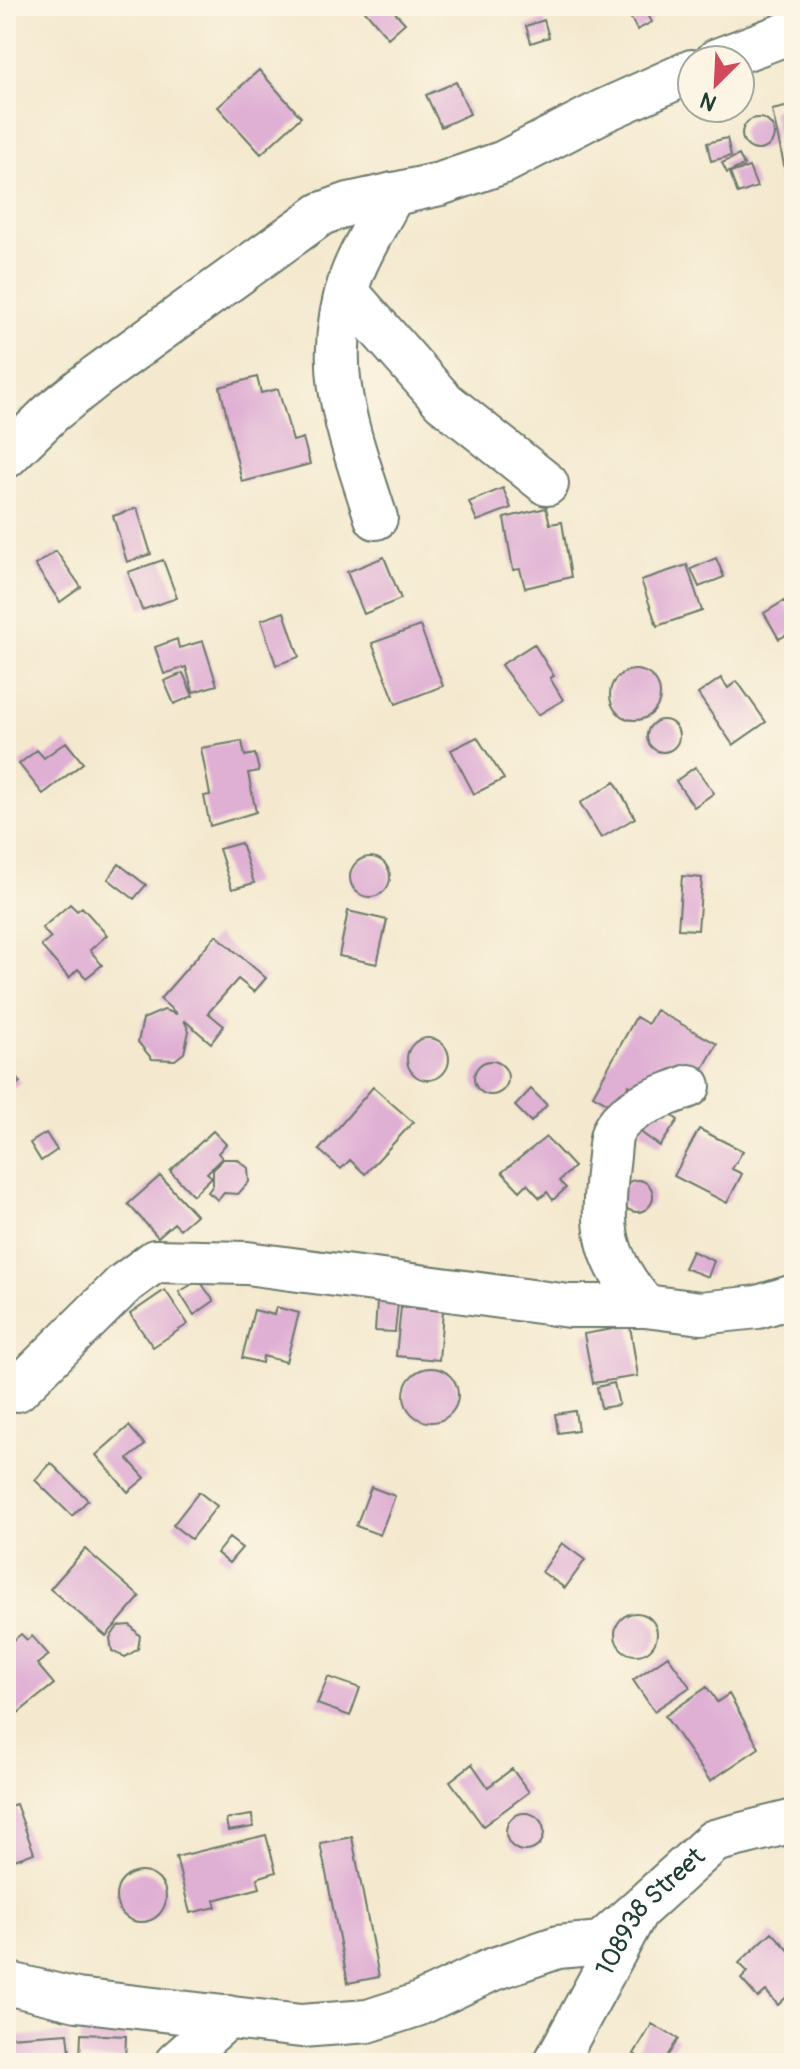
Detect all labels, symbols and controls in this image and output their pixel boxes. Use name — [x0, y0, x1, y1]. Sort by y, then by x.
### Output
north arrow — [676, 44, 756, 124]
text: N — [696, 85, 721, 117]
street label: 108938 Street — [589, 1841, 712, 1982]

